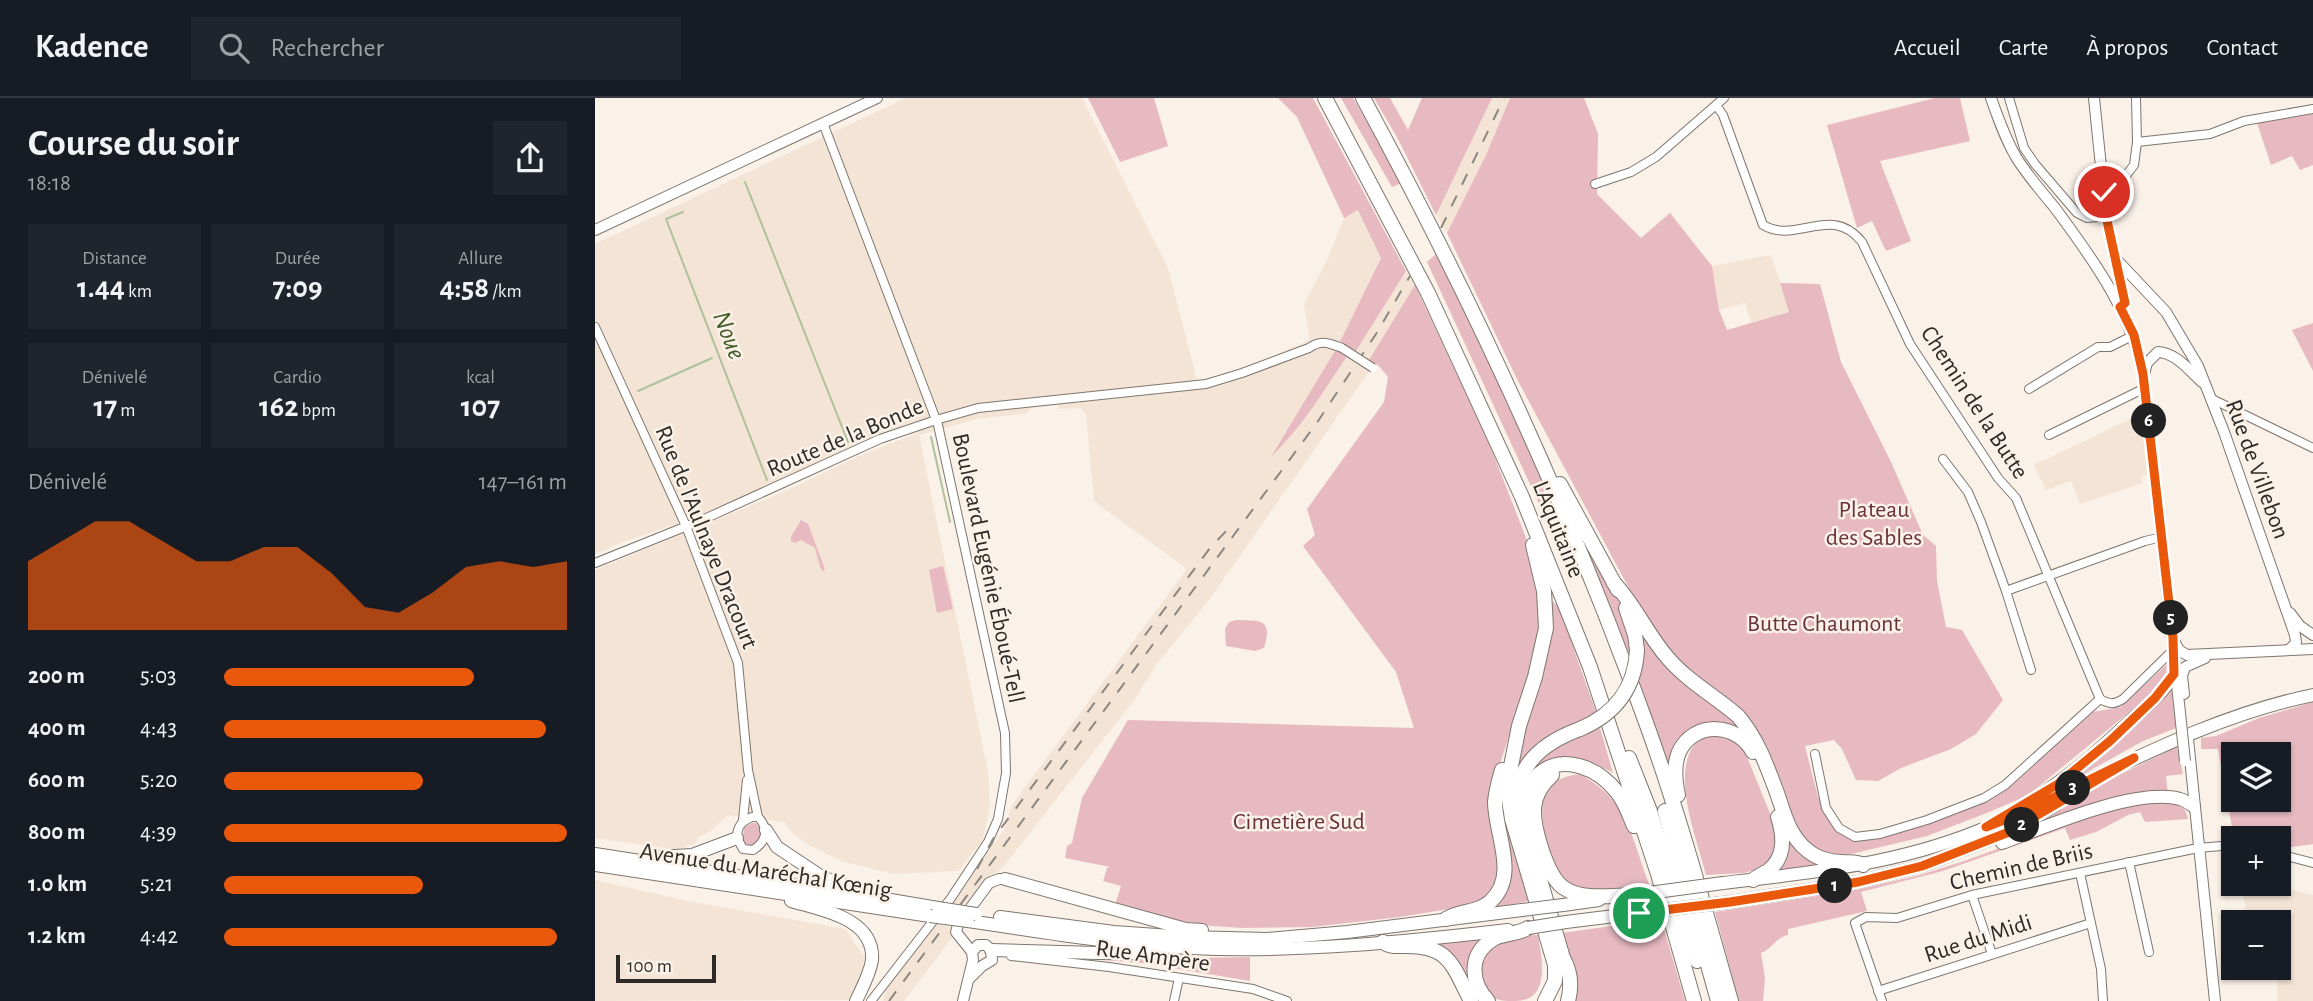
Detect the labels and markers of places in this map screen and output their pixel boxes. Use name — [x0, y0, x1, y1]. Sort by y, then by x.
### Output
pin — [2074, 162, 2134, 222]
pin: 6 — [2131, 404, 2167, 438]
pin: 5 — [2153, 601, 2189, 636]
pin: 3 — [2055, 770, 2091, 806]
pin: 2 — [2005, 808, 2039, 842]
pin: 1 — [1817, 868, 1853, 904]
pin — [1609, 883, 1669, 943]

